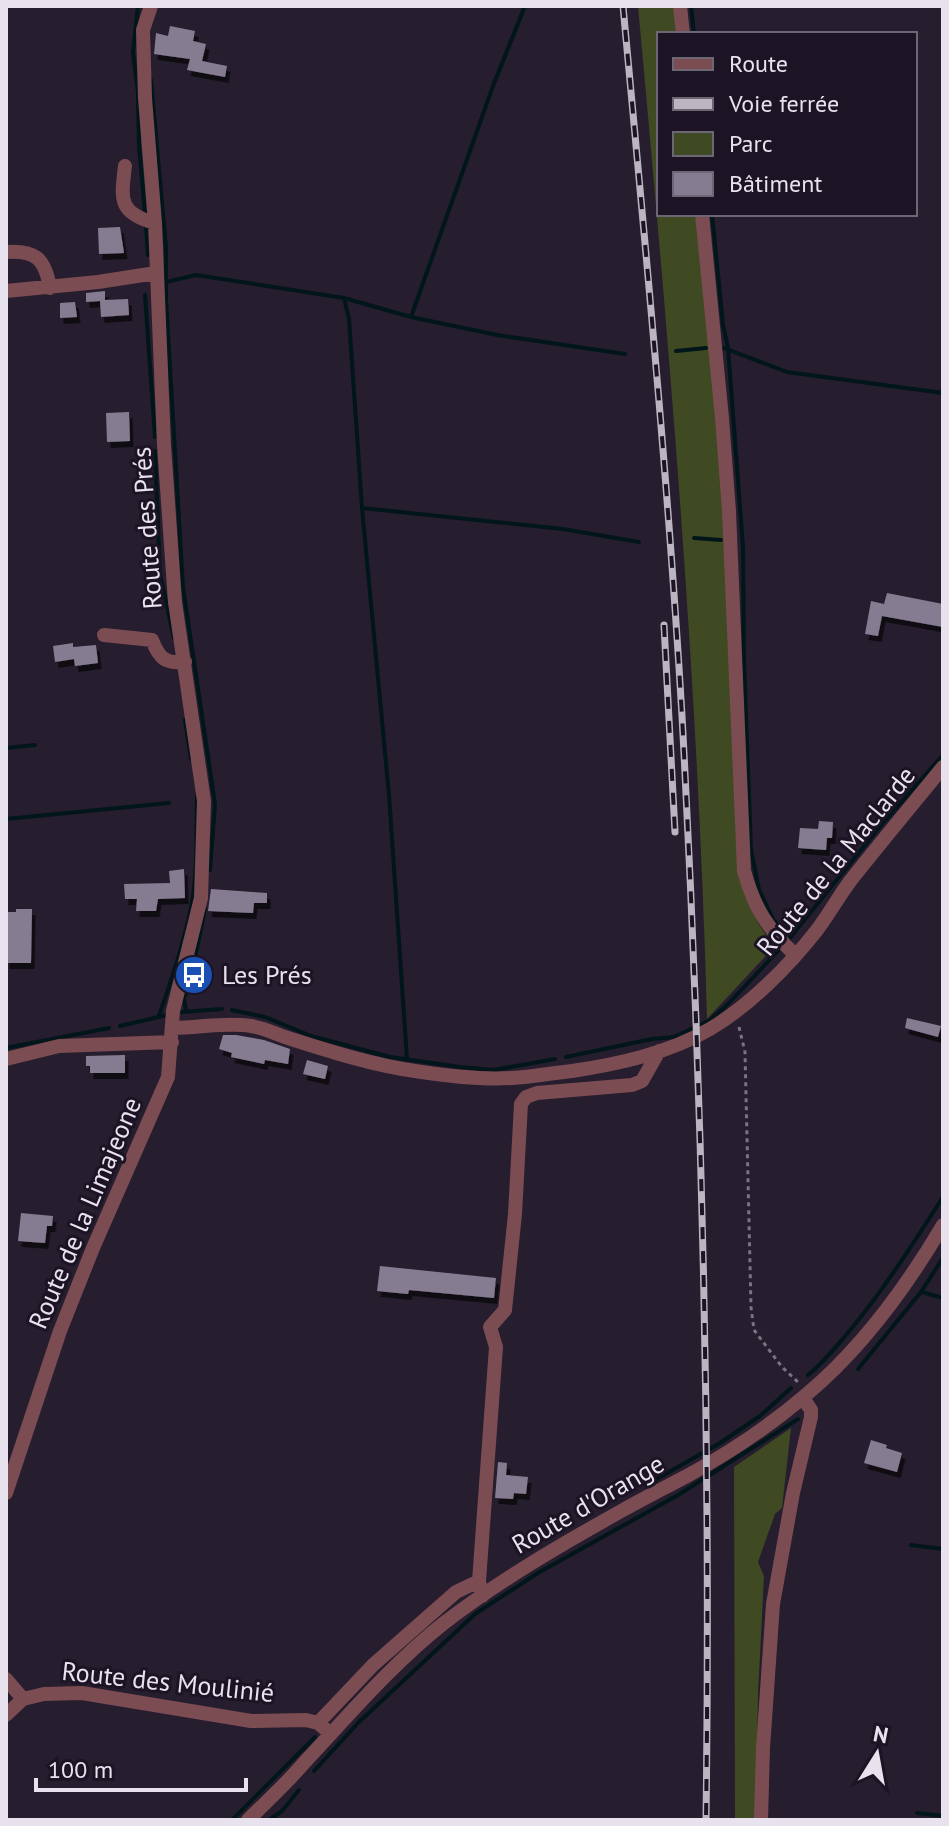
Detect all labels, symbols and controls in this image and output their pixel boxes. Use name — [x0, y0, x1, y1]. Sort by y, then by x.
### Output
legend — [657, 32, 917, 216]
text: Route — [729, 48, 788, 79]
text: Voie ferrée — [728, 88, 839, 119]
text: Parc — [729, 128, 773, 159]
text: Bâtiment — [729, 168, 822, 199]
street label: Route des Prés — [124, 446, 169, 610]
street label: Route de la Maclarde — [749, 759, 922, 962]
bus stop icon: Les Prés — [173, 954, 215, 996]
place label: Les Prés — [222, 958, 312, 991]
street label: Route de la Limajeone — [21, 1092, 148, 1333]
street label: Route d'Orange — [506, 1447, 670, 1560]
street label: Route des Moulinié — [60, 1654, 276, 1709]
north arrow — [837, 1714, 917, 1794]
text: N — [871, 1719, 891, 1749]
scale bar — [36, 1742, 246, 1792]
text: 100 m — [48, 1754, 113, 1785]

